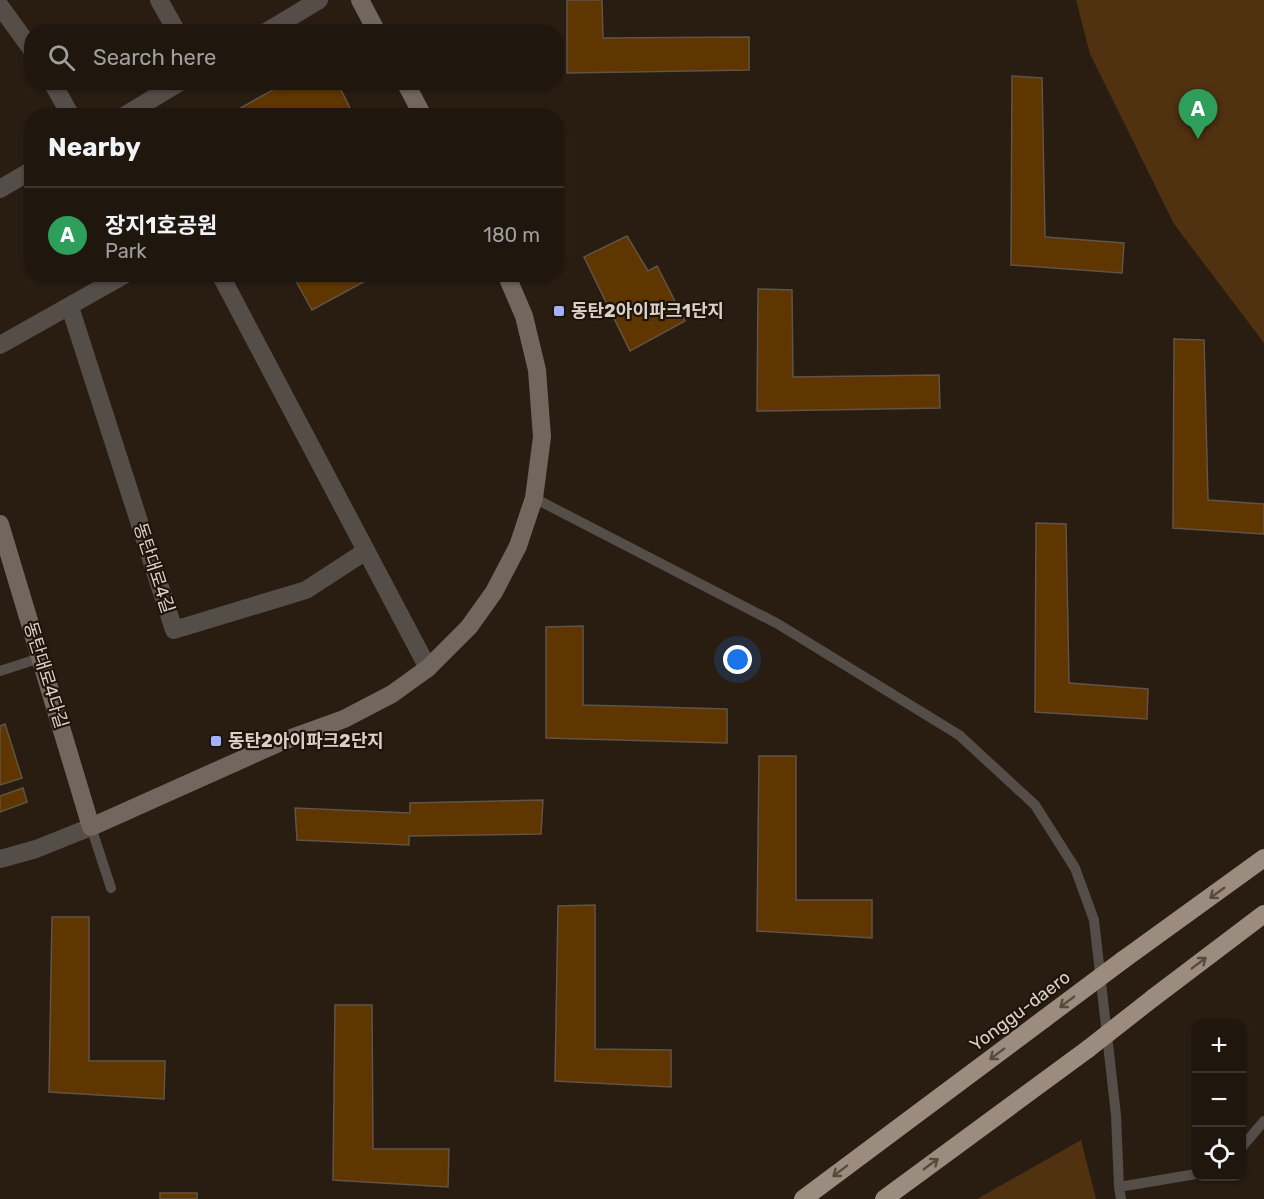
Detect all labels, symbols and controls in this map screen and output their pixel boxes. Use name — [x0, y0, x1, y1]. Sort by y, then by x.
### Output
search box — [24, 24, 564, 90]
icon: search — [45, 41, 78, 74]
text: Search here — [93, 44, 216, 71]
pin: A — [1178, 90, 1218, 139]
text: Nearby — [48, 132, 141, 163]
text: 장지1호공원 — [105, 212, 217, 239]
text: A — [60, 223, 75, 247]
text: 180 m — [483, 223, 540, 247]
text: Park — [105, 239, 147, 263]
place label: 동탄2아이파크1단지 — [571, 300, 724, 322]
marker: 동탄2아이파크1단지 — [552, 304, 566, 318]
street label: 동탄대로4길 — [129, 520, 179, 616]
street label: 동탄대로4다길 — [19, 619, 73, 731]
your location — [723, 645, 752, 674]
place label: 동탄2아이파크2단지 — [228, 730, 384, 752]
marker: 동탄2아이파크2단지 — [209, 734, 223, 748]
one-way arrow — [1209, 887, 1225, 899]
one-way arrow — [1191, 957, 1207, 969]
street label: Yonggu-daero — [965, 966, 1075, 1056]
one-way arrow — [1059, 996, 1075, 1009]
map controls — [1192, 1019, 1246, 1181]
button: + — [1192, 1019, 1246, 1073]
one-way arrow — [989, 1048, 1005, 1061]
button: − — [1192, 1073, 1246, 1127]
button: locate — [1192, 1127, 1246, 1181]
one-way arrow — [922, 1158, 938, 1171]
one-way arrow — [833, 1164, 849, 1177]

